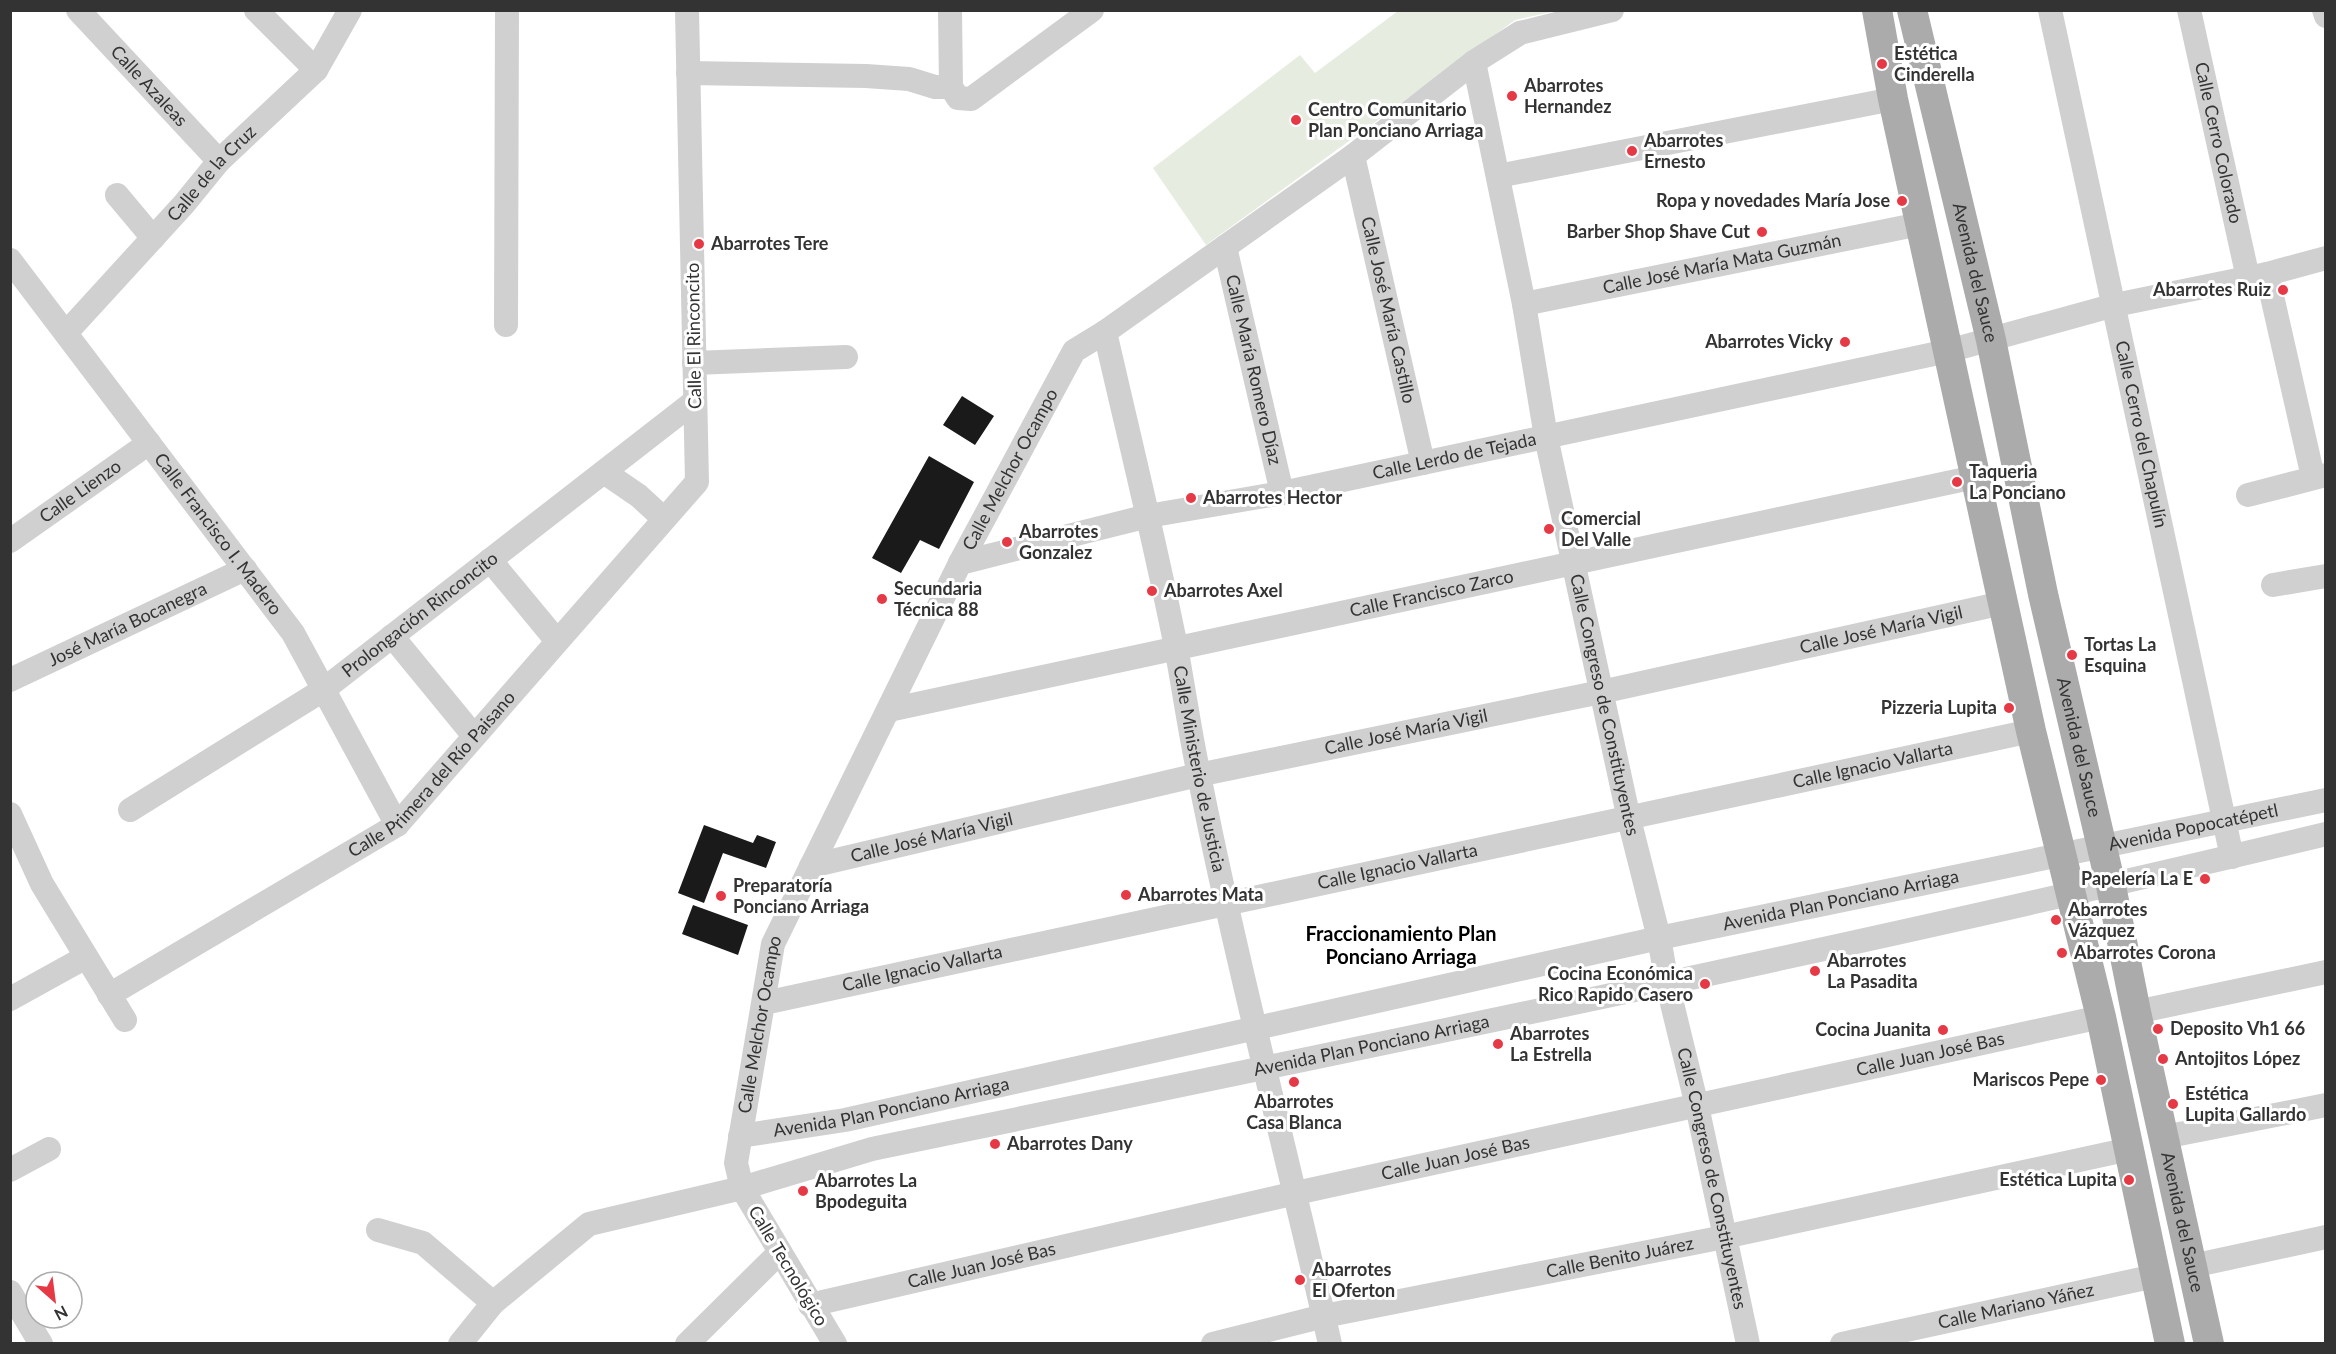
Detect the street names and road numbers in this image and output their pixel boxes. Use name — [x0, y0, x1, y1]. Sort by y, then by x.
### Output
street label: Calle Azaleas — [107, 40, 193, 131]
street label: Calle Cerro Colorado — [2191, 60, 2248, 225]
street label: Calle de la Cruz — [162, 120, 260, 226]
street label: Avenida del Sauce — [1948, 200, 2003, 345]
street label: Calle José María Castillo — [1357, 214, 1421, 405]
street label: Calle José María Mata Guzmán — [1601, 228, 1843, 298]
street label: Calle El Rinconcito — [681, 263, 705, 409]
street label: Calle María Romero Díaz — [1222, 272, 1287, 467]
street label: Calle Cerro del Chapulín — [2111, 339, 2173, 530]
street label: Calle Melchor Ocampo — [957, 384, 1062, 554]
street label: Calle Lerdo de Tejada — [1370, 427, 1538, 483]
street label: Calle Francisco I. Madero — [150, 448, 287, 619]
street label: Calle Lienzo — [35, 454, 125, 527]
street label: Prolongación Rinconcito — [337, 546, 502, 681]
street label: Calle Francisco Zarco — [1347, 564, 1515, 621]
street label: Calle Congreso de Constituyentes — [1566, 572, 1645, 838]
street label: José María Bocanegra — [44, 577, 210, 670]
street label: Calle José María Vigil — [1797, 600, 1965, 658]
street label: Calle Ministerio de Justicia — [1170, 664, 1231, 874]
street label: Avenida del Sauce — [2053, 675, 2107, 819]
street label: Calle Primera del Río Paisano — [344, 686, 519, 862]
street label: Calle José María Vigil — [1322, 704, 1489, 759]
street label: Calle Ignacio Vallarta — [1791, 736, 1955, 792]
street label: Avenida Popocatépetl — [2106, 798, 2280, 855]
street label: Calle José María Vigil — [848, 807, 1015, 866]
street label: Calle Ignacio Vallarta — [1315, 838, 1479, 893]
street label: Avenida Plan Ponciano Arriaga — [1721, 864, 1961, 935]
street label: Calle Melchor Ocampo — [733, 931, 786, 1115]
street label: Calle Ignacio Vallarta — [840, 939, 1004, 996]
street label: Avenida Plan Ponciano Arriaga — [1251, 1009, 1491, 1080]
street label: Calle Juan José Bas — [1854, 1026, 2007, 1080]
street label: Calle Congreso de Constituyentes — [1673, 1045, 1752, 1312]
street label: Avenida Plan Ponciano Arriaga — [772, 1072, 1011, 1141]
street label: Calle Juan José Bas — [1379, 1130, 1532, 1184]
street label: Avenida del Sauce — [2157, 1150, 2209, 1294]
street label: Calle Tecnológico — [744, 1201, 833, 1330]
street label: Calle Benito Juárez — [1544, 1231, 1695, 1282]
street label: Calle Juan José Bas — [905, 1237, 1058, 1292]
street label: Calle Mariano Yáñez — [1936, 1278, 2096, 1333]

